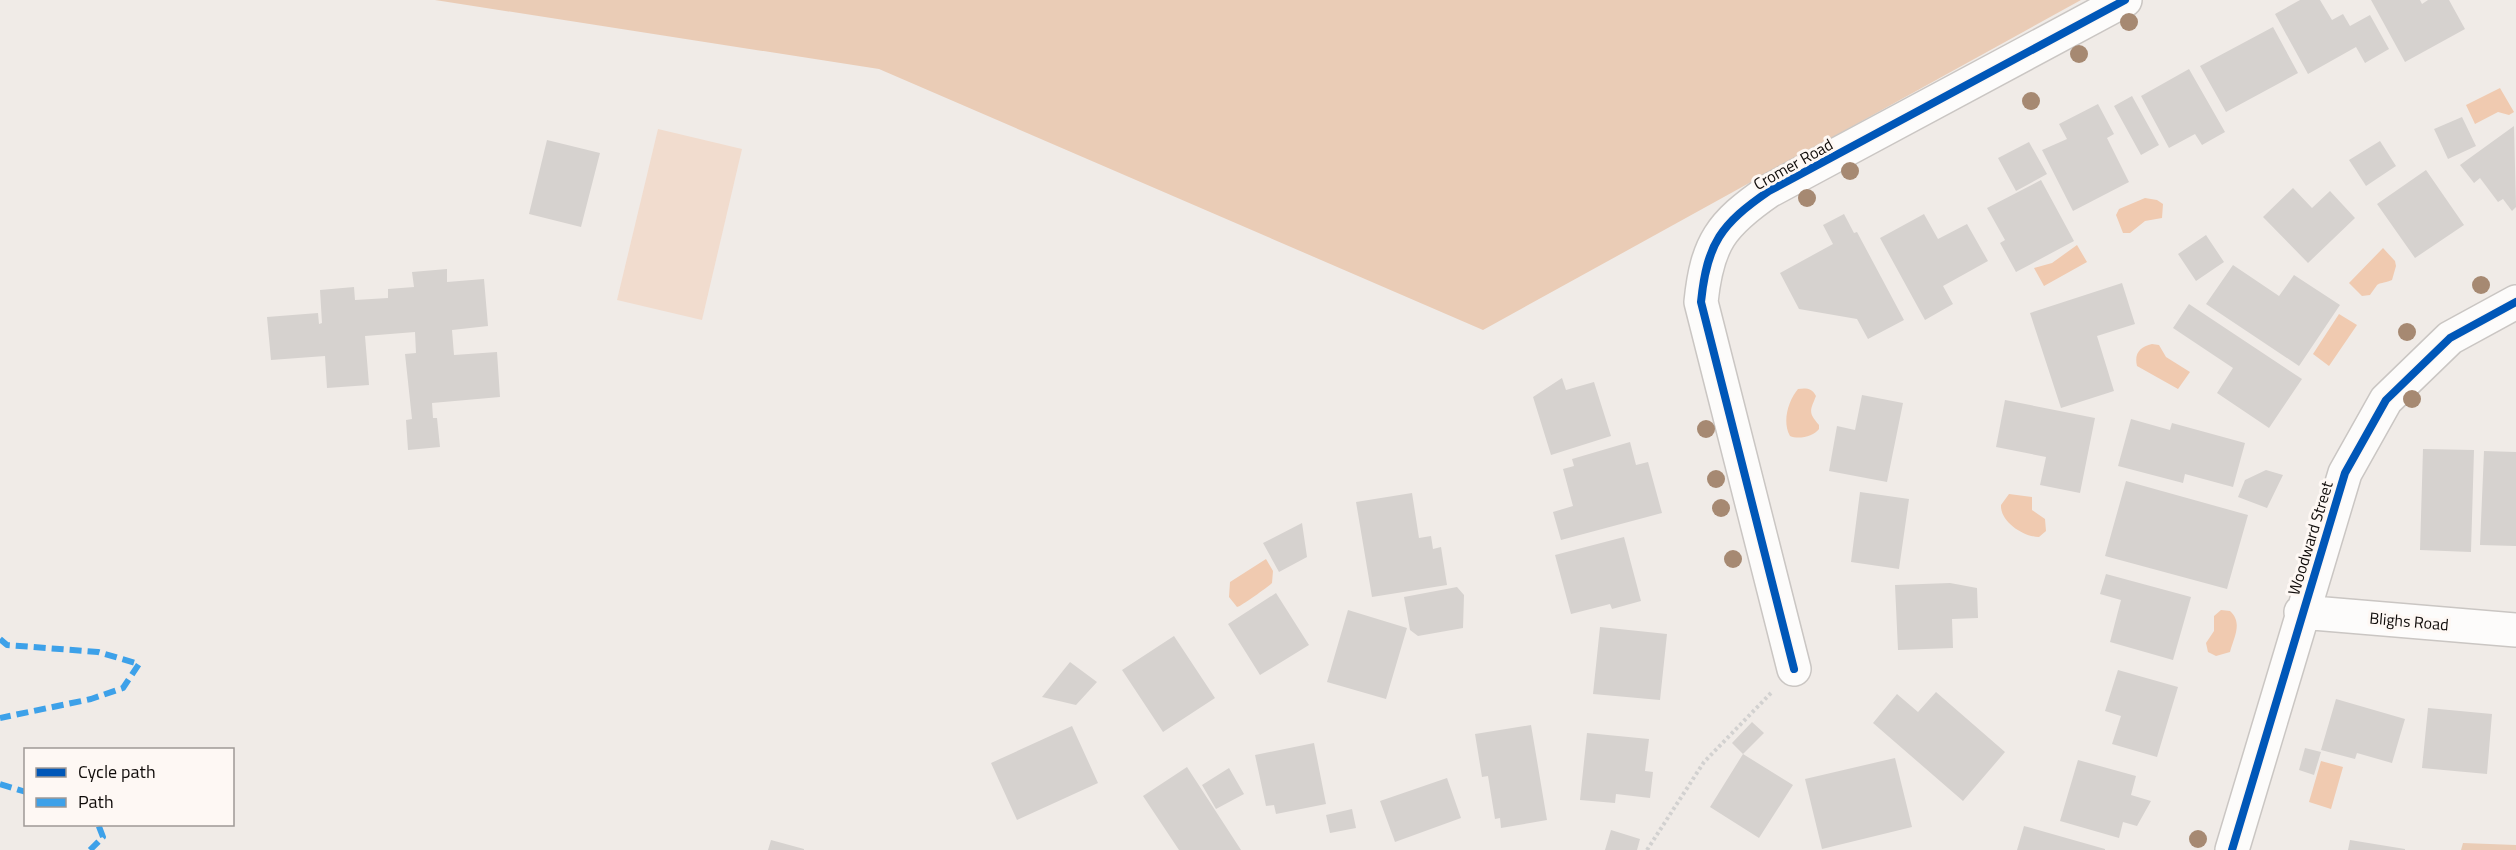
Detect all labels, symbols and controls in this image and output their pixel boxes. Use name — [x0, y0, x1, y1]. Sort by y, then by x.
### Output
street label: Cromer Road — [1749, 132, 1837, 196]
street label: Woodward Street — [2281, 478, 2339, 598]
street label: Blighs Road — [2368, 606, 2450, 636]
legend — [24, 748, 234, 826]
text: Cycle path — [78, 758, 156, 785]
text: Path — [78, 788, 114, 815]

